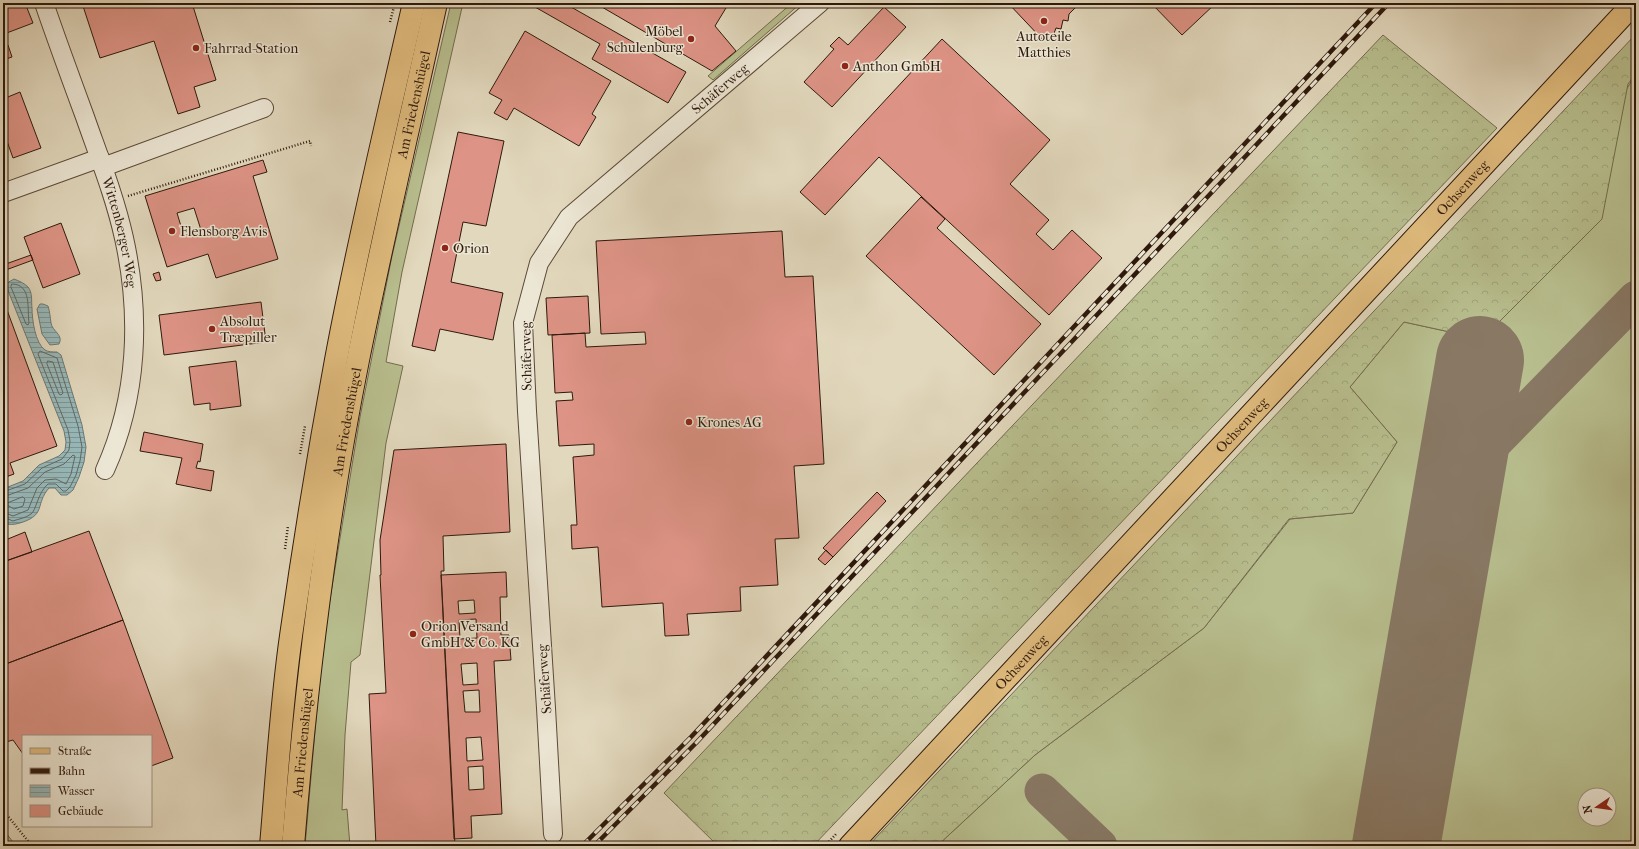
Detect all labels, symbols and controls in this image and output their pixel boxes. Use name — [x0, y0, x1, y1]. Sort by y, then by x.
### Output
marker: Autoteile Matthies — [1039, 16, 1049, 26]
place label: Möbel Schulenburg — [607, 23, 684, 56]
place label: Autoteile Matthies — [1015, 28, 1072, 61]
marker: Möbel Schulenburg — [686, 34, 696, 44]
place label: Fahrrad-Station — [204, 40, 298, 57]
marker: Fahrrad-Station — [191, 43, 201, 53]
street label: Am Friedenshügel — [393, 49, 434, 161]
place label: Anthon GmbH — [852, 58, 941, 75]
street label: Schäferweg — [688, 59, 752, 118]
marker: Anthon GmbH — [840, 61, 850, 71]
street label: Ochsenweg — [1433, 156, 1493, 219]
street label: Wittenberger Weg — [98, 174, 140, 289]
place label: Flensborg Avis — [180, 223, 267, 240]
marker: Flensborg Avis — [167, 226, 177, 236]
place label: Orion — [453, 240, 489, 257]
marker: Orion — [440, 243, 450, 253]
place label: Absolut Træpiller — [219, 313, 277, 346]
street label: Schäferweg — [517, 321, 536, 391]
marker: Absolut Træpiller — [207, 324, 217, 334]
street label: Am Friedenshügel — [329, 366, 365, 478]
street label: Ochsenweg — [1212, 394, 1272, 457]
place label: Krones AG — [697, 414, 762, 431]
marker: Krones AG — [684, 417, 694, 427]
place label: Orion Versand GmbH & Co. KG — [421, 618, 520, 651]
marker: Orion Versand GmbH & Co. KG — [408, 629, 418, 639]
street label: Ochsenweg — [991, 631, 1052, 694]
street label: Schäferweg — [534, 643, 555, 714]
street label: Am Friedenshügel — [289, 687, 317, 799]
legend — [22, 735, 152, 827]
text: Straße — [58, 744, 92, 758]
text: Bahn — [58, 764, 85, 778]
text: Wasser — [57, 784, 95, 798]
north arrow — [1577, 787, 1617, 827]
text: N — [1580, 803, 1595, 815]
text: Gebäude — [58, 804, 103, 818]

